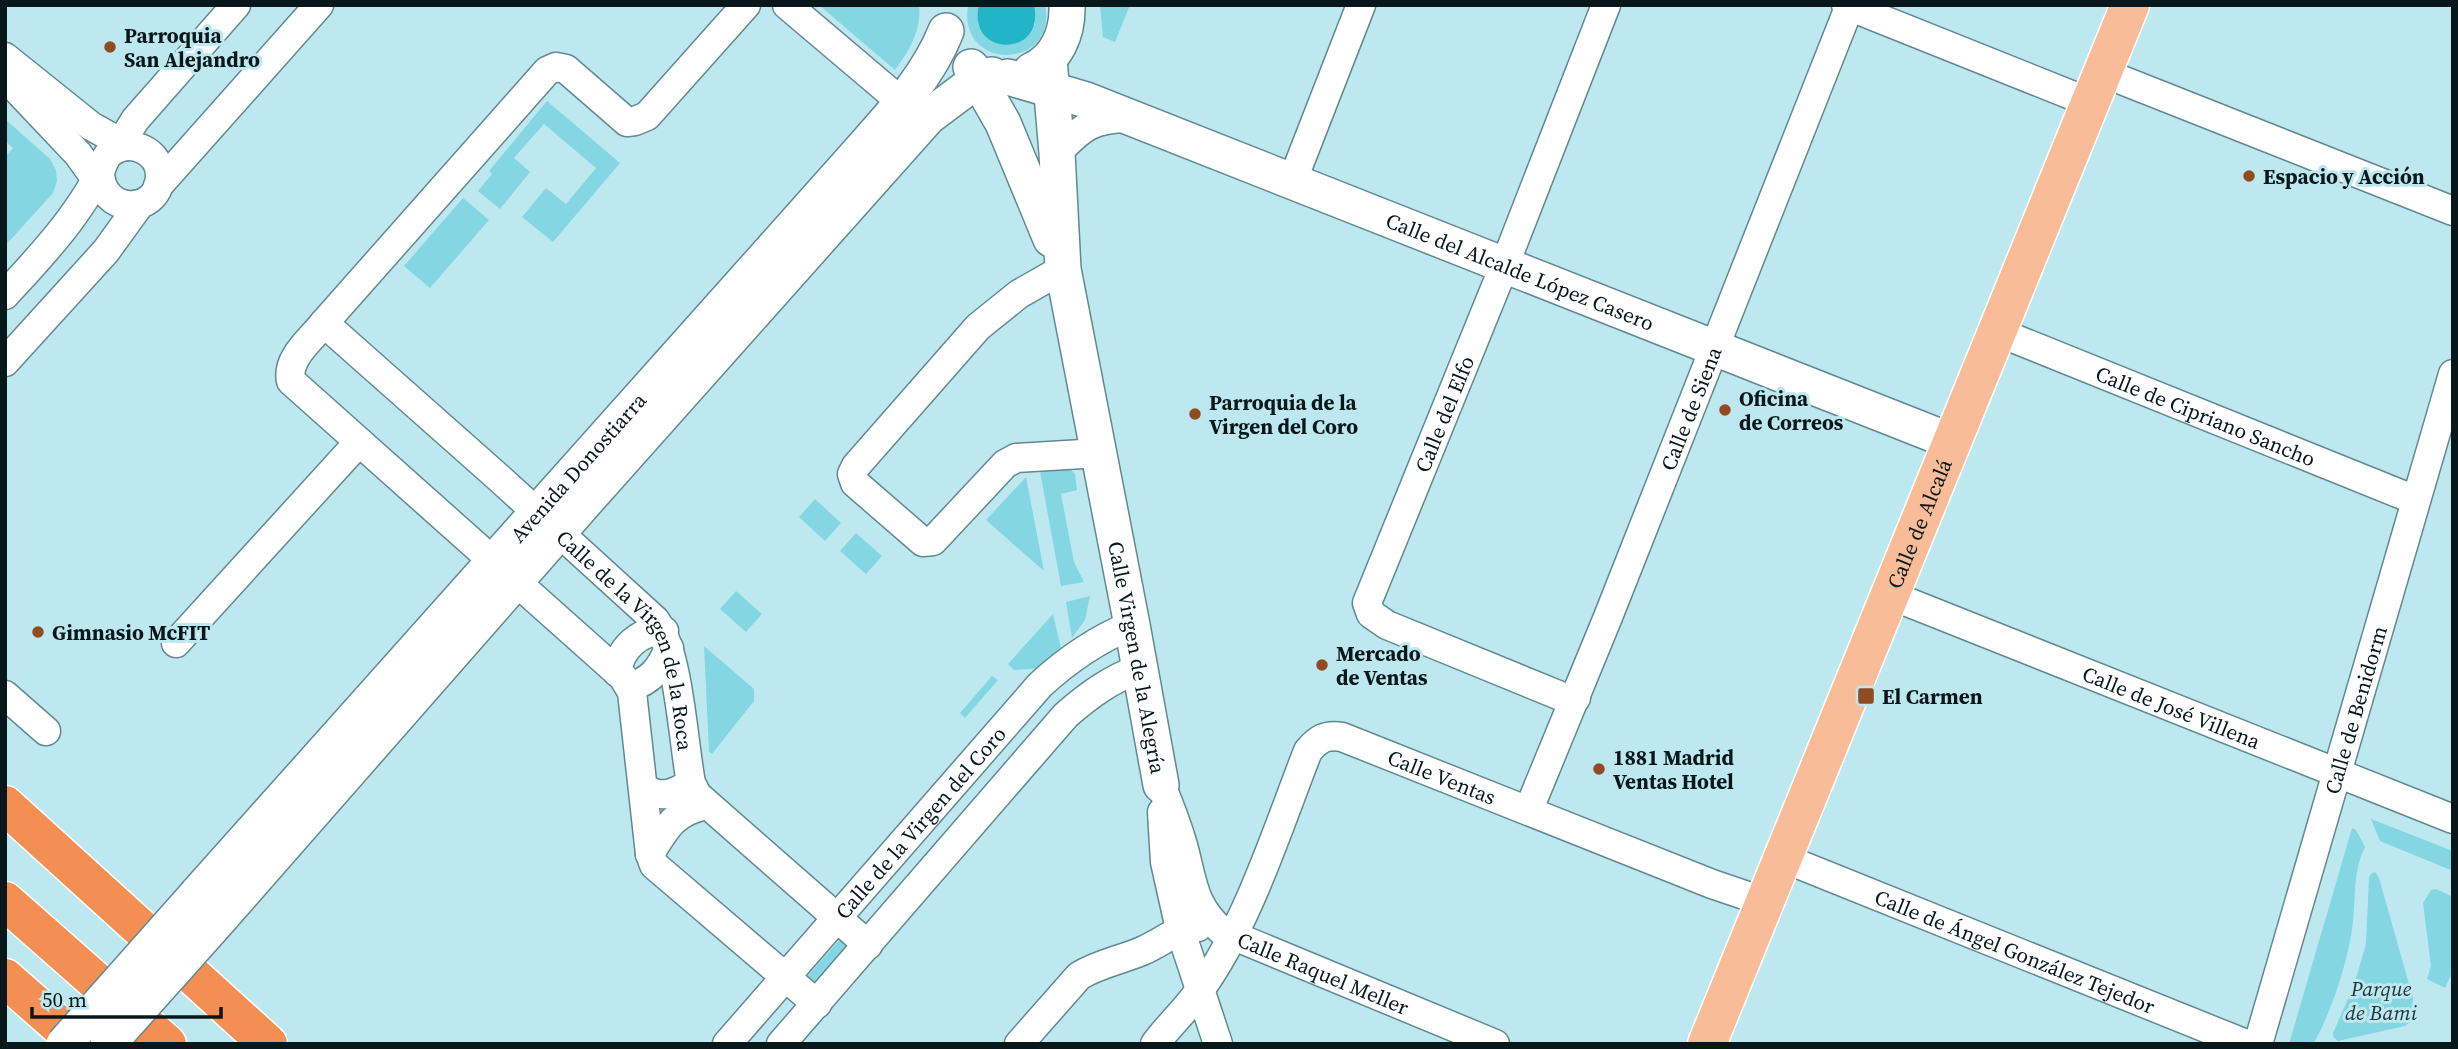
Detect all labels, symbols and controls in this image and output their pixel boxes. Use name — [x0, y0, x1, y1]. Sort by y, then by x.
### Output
place label: Parroquia San Alejandro — [124, 21, 260, 74]
marker: Parroquia San Alejandro — [102, 39, 118, 55]
place label: Espacio y Acción — [2263, 162, 2425, 191]
marker: Espacio y Acción — [2241, 168, 2257, 184]
street label: Calle del Alcalde López Casero — [1382, 205, 1658, 337]
street label: Calle de Siena — [1653, 342, 1728, 475]
street label: Calle del Elfo — [1407, 351, 1481, 476]
street label: Calle de Cipriano Sancho — [2092, 358, 2320, 473]
place label: Oficina de Correos — [1739, 384, 1844, 437]
street label: Avenida Donostiarra — [503, 386, 653, 548]
place label: Parroquia de la Virgen del Coro — [1209, 388, 1358, 441]
marker: Oficina de Correos — [1717, 402, 1733, 418]
marker: Parroquia de la Virgen del Coro — [1187, 406, 1203, 422]
street label: Calle de Alcalá — [1880, 454, 1958, 593]
street label: Calle de la Virgen de la Roca — [550, 523, 701, 752]
street label: Calle Virgen de la Alegría — [1102, 539, 1173, 776]
place label: Gimnasio McFIT — [52, 618, 210, 647]
street label: Calle de Benidorm — [2317, 622, 2393, 797]
marker: Gimnasio McFIT — [30, 624, 46, 640]
place label: Mercado de Ventas — [1336, 639, 1428, 692]
marker: Mercado de Ventas — [1314, 657, 1330, 673]
street label: Calle de José Villena — [2078, 659, 2265, 756]
place label: El Carmen — [1882, 682, 1983, 711]
marker: El Carmen — [1856, 686, 1876, 706]
street label: Calle de la Virgen del Coro — [828, 720, 1012, 925]
street label: Calle Ventas — [1384, 742, 1500, 811]
place label: 1881 Madrid Ventas Hotel — [1613, 743, 1734, 796]
marker: 1881 Madrid Ventas Hotel — [1591, 761, 1607, 777]
street label: Calle de Ángel González Tejedor — [1871, 882, 2159, 1021]
street label: Calle Raquel Meller — [1233, 925, 1414, 1021]
park label: Parque de Bami — [2345, 974, 2418, 1027]
scale bar — [32, 976, 220, 1020]
text: 50 m — [42, 985, 87, 1014]

